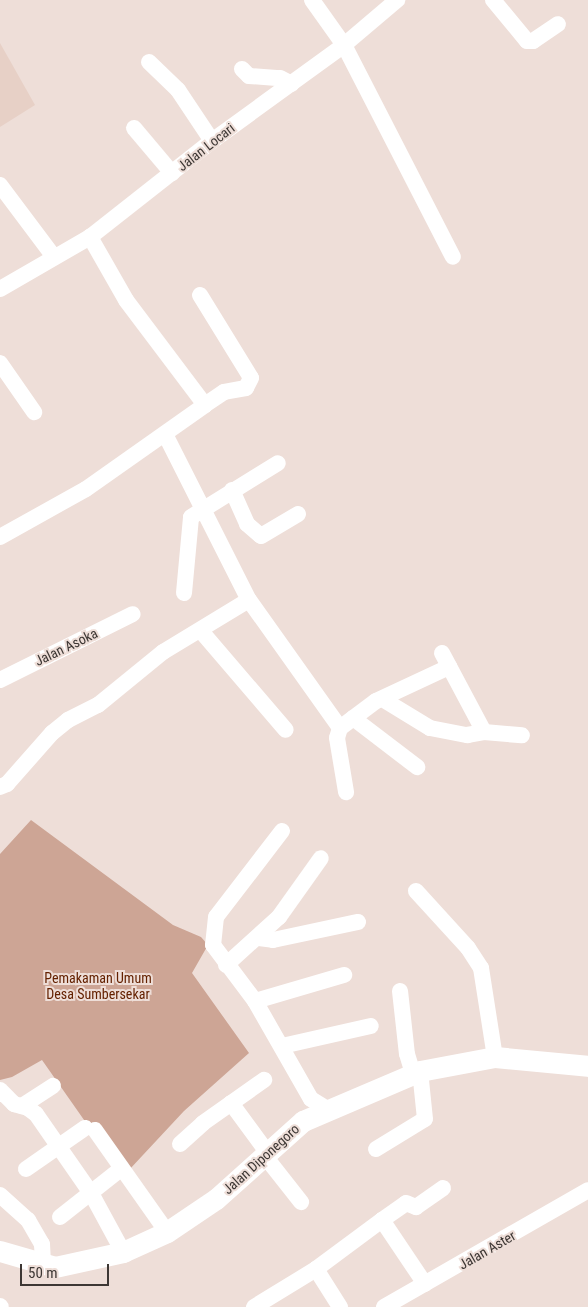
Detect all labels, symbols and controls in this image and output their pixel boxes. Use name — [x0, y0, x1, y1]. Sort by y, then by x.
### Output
street label: Jalan Locari — [174, 120, 238, 174]
street label: Jalan Asoka — [32, 625, 100, 669]
park label: Pemakaman Umum Desa Sumbersekar — [44, 970, 152, 1002]
street label: Jalan Diponegoro — [219, 1120, 303, 1198]
street label: Jalan Aster — [456, 1227, 518, 1273]
scale bar — [22, 1254, 111, 1286]
text: 50 m — [28, 1264, 58, 1282]

